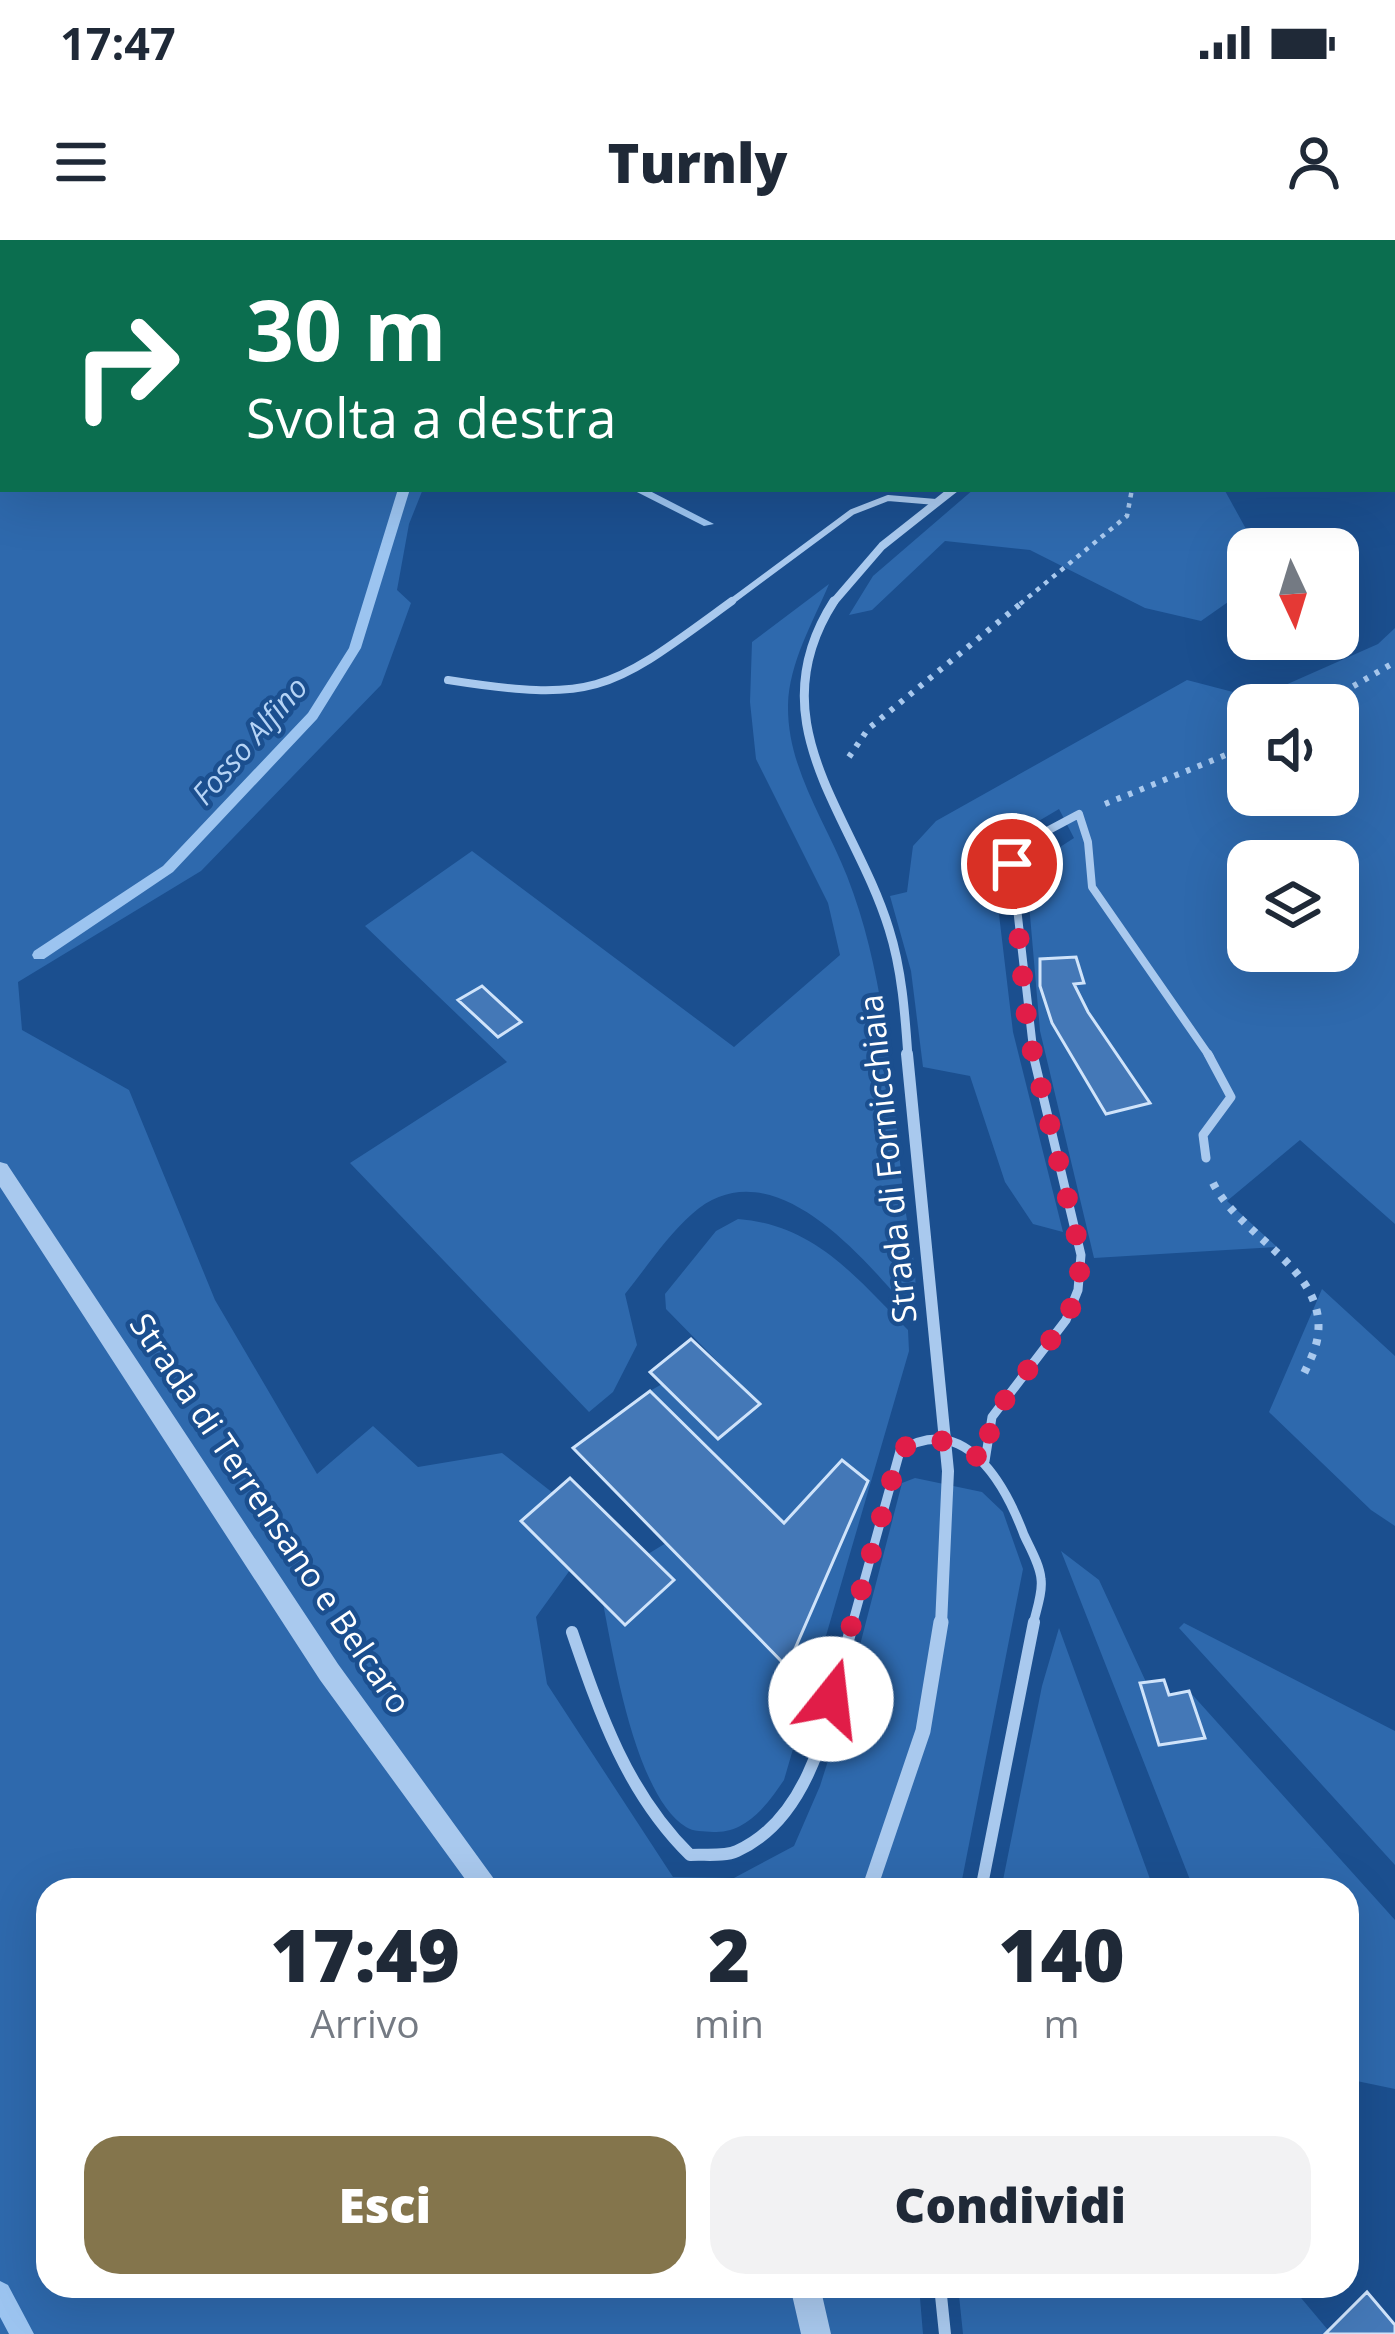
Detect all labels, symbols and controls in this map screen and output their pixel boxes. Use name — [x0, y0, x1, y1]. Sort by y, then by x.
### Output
text: 17:47 — [60, 12, 176, 73]
text: Turnly — [608, 125, 787, 199]
icon: menu — [48, 129, 114, 195]
icon: person — [1281, 129, 1347, 195]
text: 30 m — [246, 271, 446, 386]
icon: right — [48, 288, 204, 444]
text: Svolta a destra — [246, 380, 616, 454]
north arrow — [1227, 528, 1359, 660]
map controls — [1227, 528, 1359, 972]
water label: Fosso Alfino — [182, 667, 316, 813]
button: sound — [1227, 684, 1359, 816]
pin — [961, 813, 1063, 915]
icon: arrive — [979, 831, 1045, 897]
button: layers — [1227, 840, 1359, 972]
street label: Strada di Fornicchiaia — [847, 993, 927, 1325]
street label: Strada di Terrensano e Belcaro — [120, 1304, 422, 1722]
position arrow — [768, 1636, 894, 1762]
text: 17:49 — [270, 1905, 460, 2003]
text: 2 — [708, 1905, 750, 2003]
text: 140 — [998, 1905, 1125, 2003]
text: Arrivo — [310, 1996, 420, 2049]
text: min — [694, 1996, 764, 2049]
text: m — [1043, 1996, 1080, 2049]
button: Esci — [84, 2136, 686, 2274]
button: Condividi — [710, 2136, 1311, 2274]

